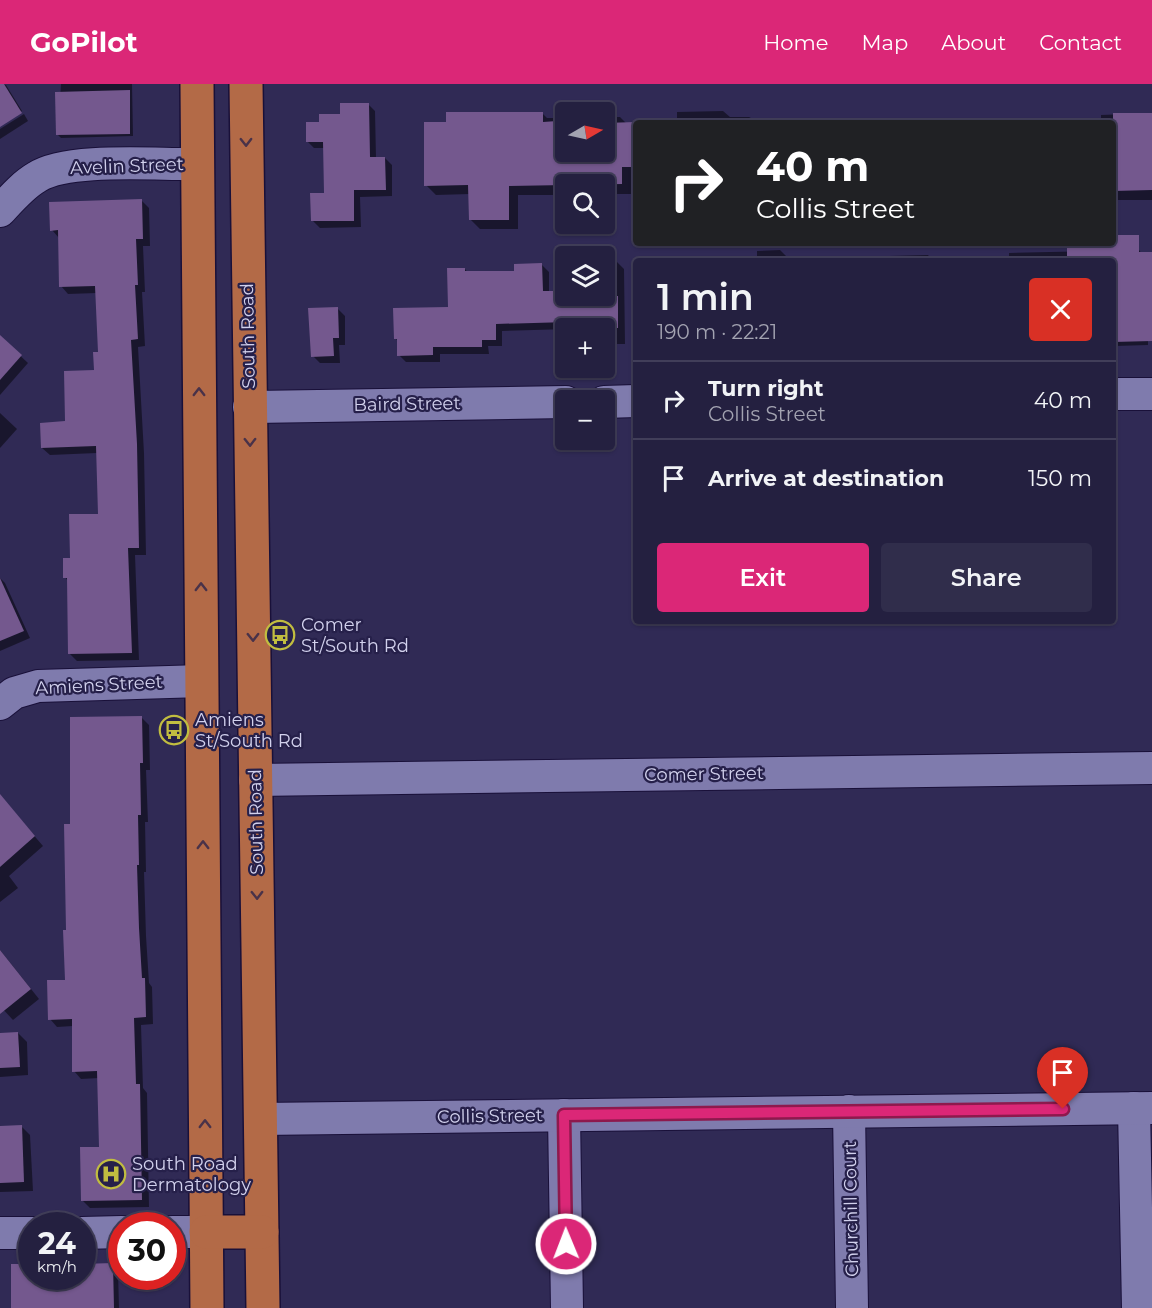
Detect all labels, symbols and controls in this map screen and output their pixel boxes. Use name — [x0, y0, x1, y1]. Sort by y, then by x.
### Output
text: GoPilot — [30, 25, 138, 59]
text: Home — [763, 30, 828, 55]
text: Map — [861, 30, 908, 55]
text: About — [941, 30, 1006, 55]
text: Contact — [1039, 30, 1122, 55]
north arrow — [555, 102, 615, 162]
map controls — [555, 102, 615, 450]
one-way arrow — [240, 138, 252, 147]
text: 40 m — [756, 140, 869, 192]
icon: right — [657, 144, 735, 222]
street label: Avelin Street — [70, 153, 184, 179]
button: search — [555, 174, 615, 234]
text: Collis Street — [756, 192, 915, 225]
button: layers — [555, 246, 615, 306]
text: 1 min — [657, 275, 754, 319]
button: close — [1029, 278, 1092, 341]
street label: South Road — [236, 283, 260, 389]
button: + — [555, 318, 615, 378]
text: 190 m · 22:21 — [657, 320, 777, 344]
text: Turn right — [708, 375, 823, 402]
icon: right — [657, 384, 690, 417]
one-way arrow — [193, 387, 206, 396]
text: 40 m — [1034, 387, 1092, 414]
button: − — [555, 390, 615, 450]
street label: Baird Street — [353, 392, 461, 416]
text: Collis Street — [708, 402, 826, 426]
one-way arrow — [243, 438, 256, 447]
icon: arrive — [657, 462, 690, 495]
text: Arrive at destination — [708, 465, 944, 492]
text: 150 m — [1028, 465, 1092, 492]
button: Exit — [657, 543, 869, 612]
button: Share — [881, 543, 1092, 612]
one-way arrow — [195, 582, 207, 591]
place label: Comer St/South Rd — [301, 614, 409, 657]
bus stop icon: Comer St/South Rd — [264, 619, 296, 651]
one-way arrow — [247, 633, 259, 642]
street label: Amiens Street — [35, 671, 163, 699]
place label: Amiens St/South Rd — [195, 709, 303, 752]
bus stop icon: Amiens St/South Rd — [158, 714, 190, 746]
street label: Comer Street — [644, 762, 764, 786]
street label: South Road — [244, 769, 268, 875]
one-way arrow — [197, 840, 209, 849]
one-way arrow — [250, 891, 263, 900]
pin — [1037, 1047, 1088, 1109]
icon: arrive — [1046, 1056, 1079, 1089]
street label: Collis Street — [437, 1104, 543, 1128]
one-way arrow — [199, 1119, 212, 1128]
street label: Churchill Court — [839, 1141, 863, 1277]
place label: South Road Dermatology — [132, 1153, 251, 1196]
hospital icon: South Road Dermatology — [95, 1158, 127, 1190]
speed limit sign: 30 — [108, 1212, 186, 1290]
position arrow — [534, 1212, 598, 1276]
text: 24 — [38, 1225, 76, 1262]
text: km/h — [37, 1257, 77, 1276]

